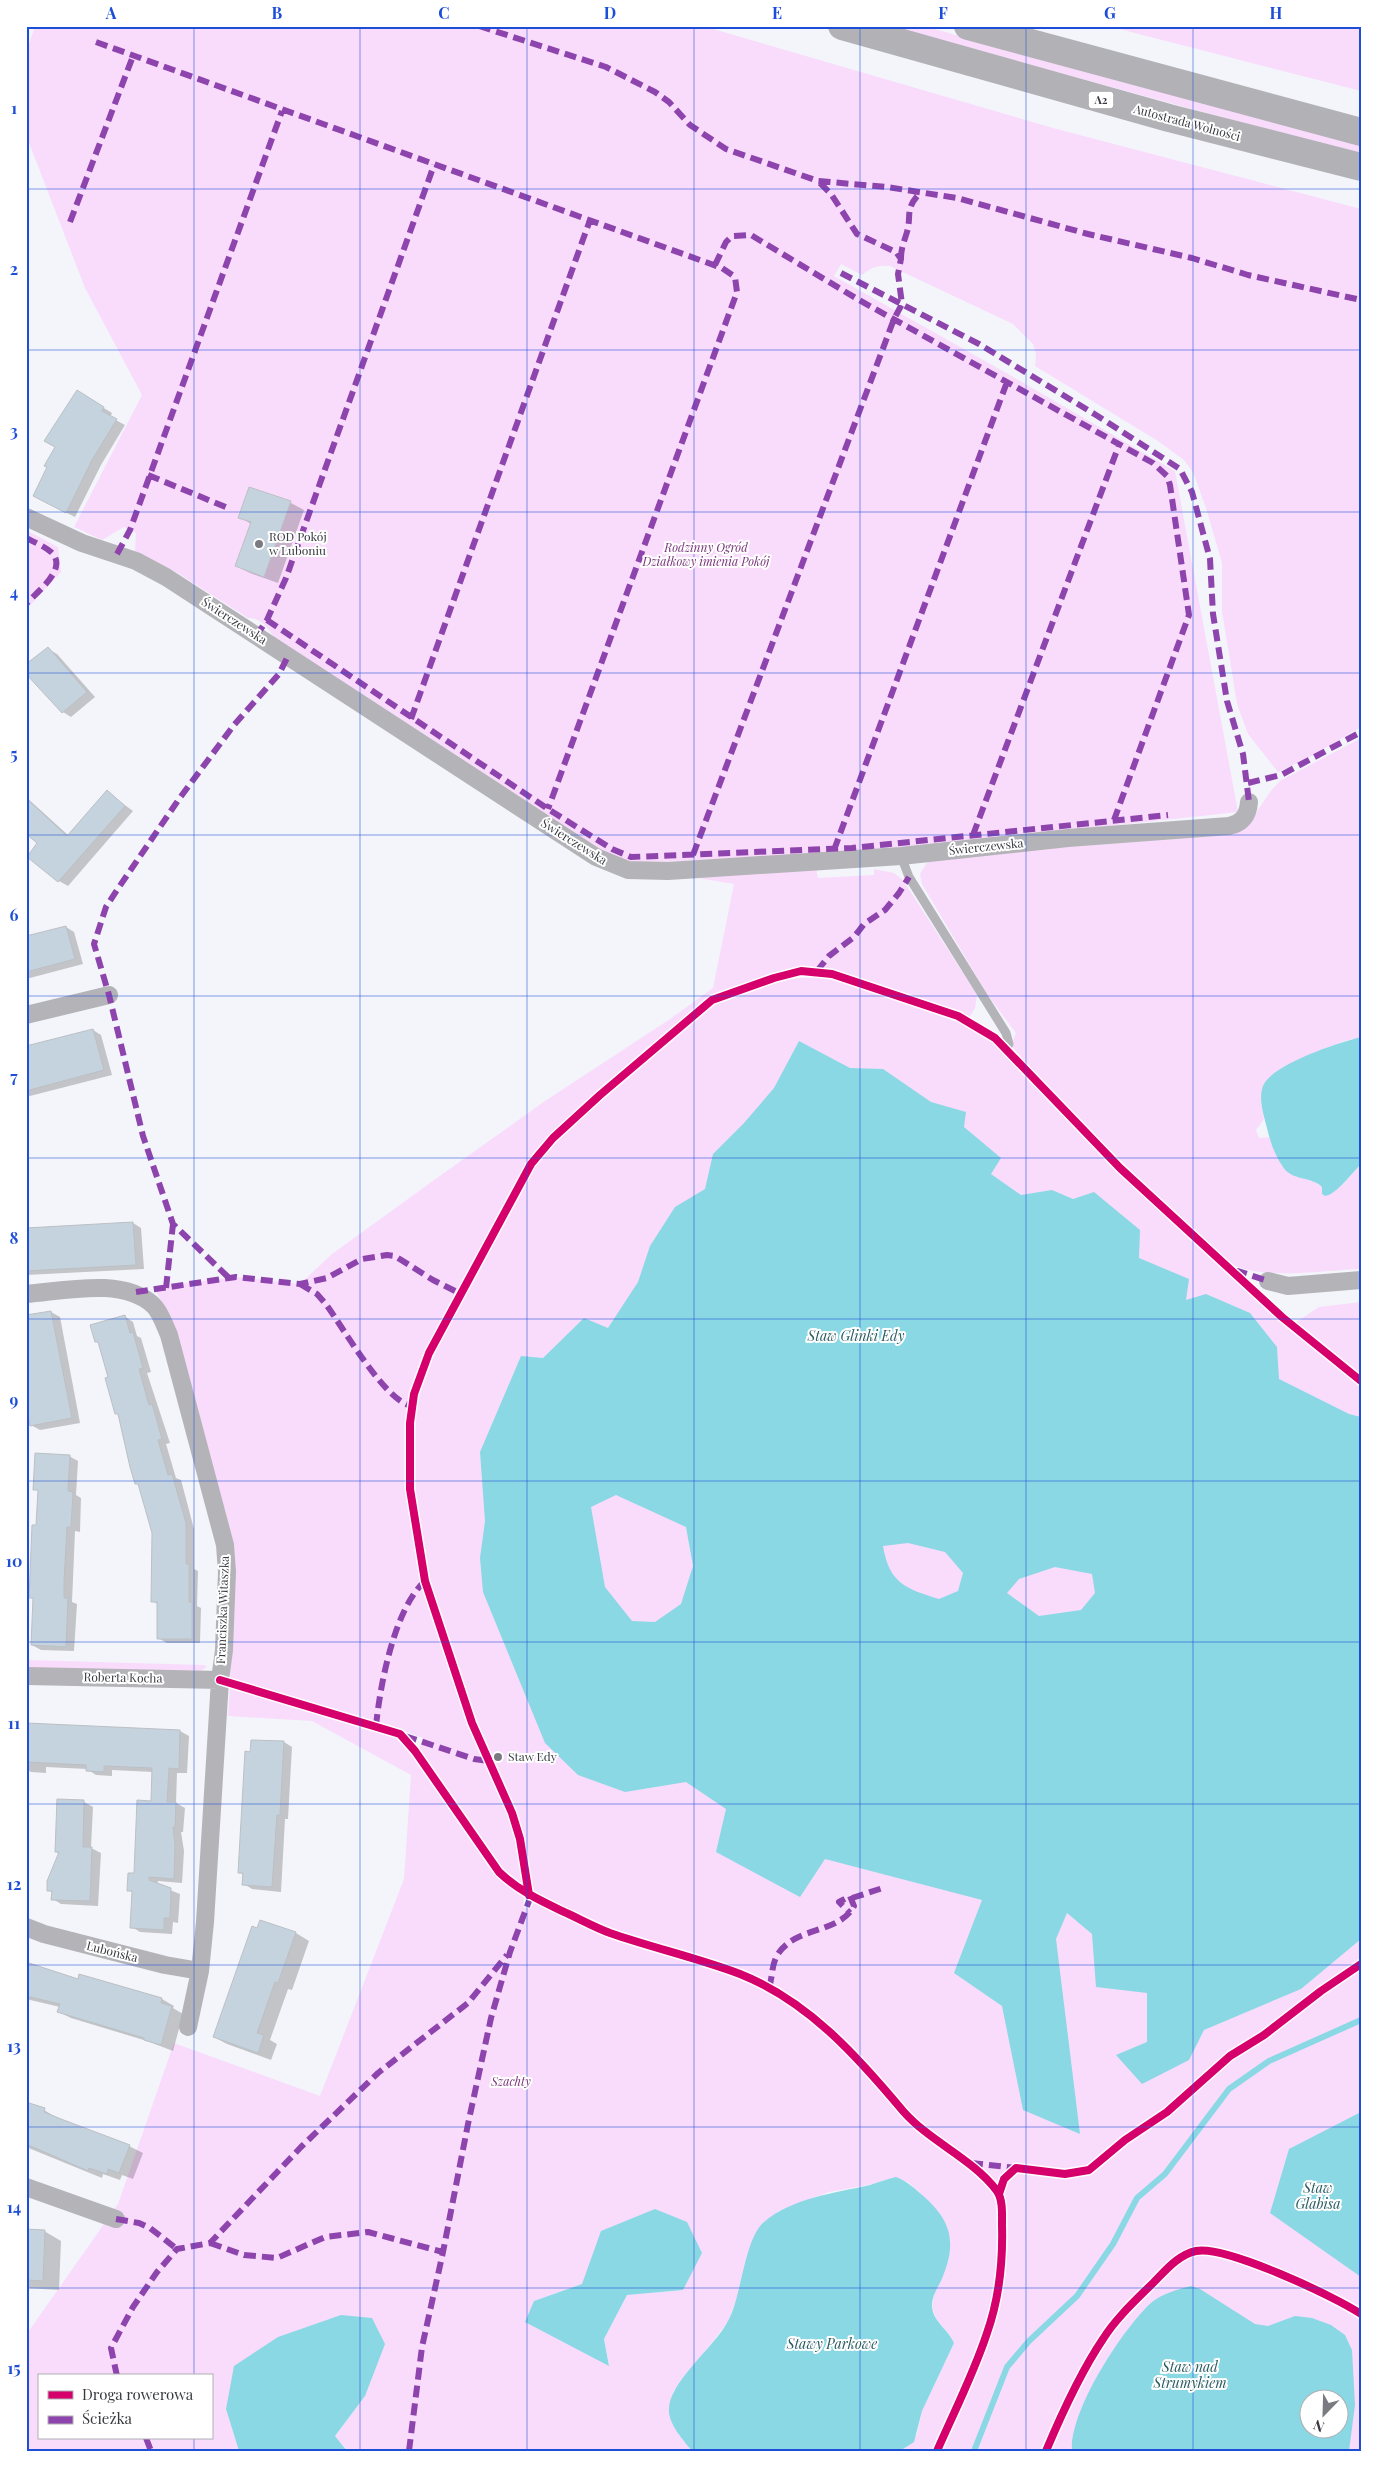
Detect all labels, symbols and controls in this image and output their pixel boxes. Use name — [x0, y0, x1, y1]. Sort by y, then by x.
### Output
text: A — [105, 2, 117, 23]
text: B — [272, 2, 283, 23]
text: C — [438, 2, 450, 23]
text: D — [604, 2, 616, 23]
text: E — [772, 2, 782, 23]
text: F — [938, 2, 948, 23]
text: G — [1104, 2, 1116, 23]
text: H — [1270, 2, 1283, 23]
road number: A2 — [1088, 92, 1114, 108]
text: 1 — [11, 97, 17, 118]
street label: Autostrada Wolności — [1131, 100, 1243, 144]
text: 2 — [10, 258, 18, 279]
text: 3 — [10, 420, 18, 441]
place label: ROD Pokój w Luboniu — [269, 528, 327, 558]
marker: ROD Pokój w Luboniu — [253, 538, 265, 550]
park label: Rodzinny Ogród Działkowy imienia Pokój — [642, 539, 770, 569]
text: 4 — [10, 581, 18, 602]
street label: Świerczewska — [199, 593, 270, 647]
text: 5 — [10, 743, 18, 764]
street label: Świerczewska — [539, 815, 611, 868]
street label: Świerczewska — [948, 834, 1024, 858]
text: 6 — [10, 904, 19, 925]
text: 7 — [10, 1066, 18, 1087]
text: 8 — [10, 1227, 19, 1248]
water label: Staw Glinki Edy — [807, 1326, 905, 1345]
text: 9 — [10, 1389, 19, 1410]
text: 10 — [6, 1550, 22, 1571]
street label: Franciszka Witaszka — [212, 1555, 232, 1664]
street label: Roberta Kocha — [83, 1668, 163, 1686]
text: 11 — [8, 1712, 20, 1733]
place label: Staw Edy — [508, 1748, 557, 1764]
marker: Staw Edy — [492, 1751, 504, 1763]
text: 12 — [7, 1873, 21, 1894]
street label: Lubońska — [85, 1937, 140, 1965]
text: 13 — [7, 2035, 21, 2056]
park label: Szachty — [490, 2073, 531, 2089]
water label: Staw Glabisa — [1295, 2178, 1341, 2213]
text: 14 — [7, 2196, 21, 2217]
water label: Stawy Parkowe — [786, 2334, 877, 2353]
text: 15 — [7, 2357, 21, 2378]
water label: Staw nad Strumykiem — [1152, 2357, 1227, 2392]
legend — [38, 2374, 212, 2440]
text: Droga rowerowa — [82, 2384, 194, 2404]
north arrow — [1300, 2390, 1350, 2440]
text: Ścieżka — [82, 2408, 133, 2428]
text: N — [1310, 2416, 1327, 2437]

